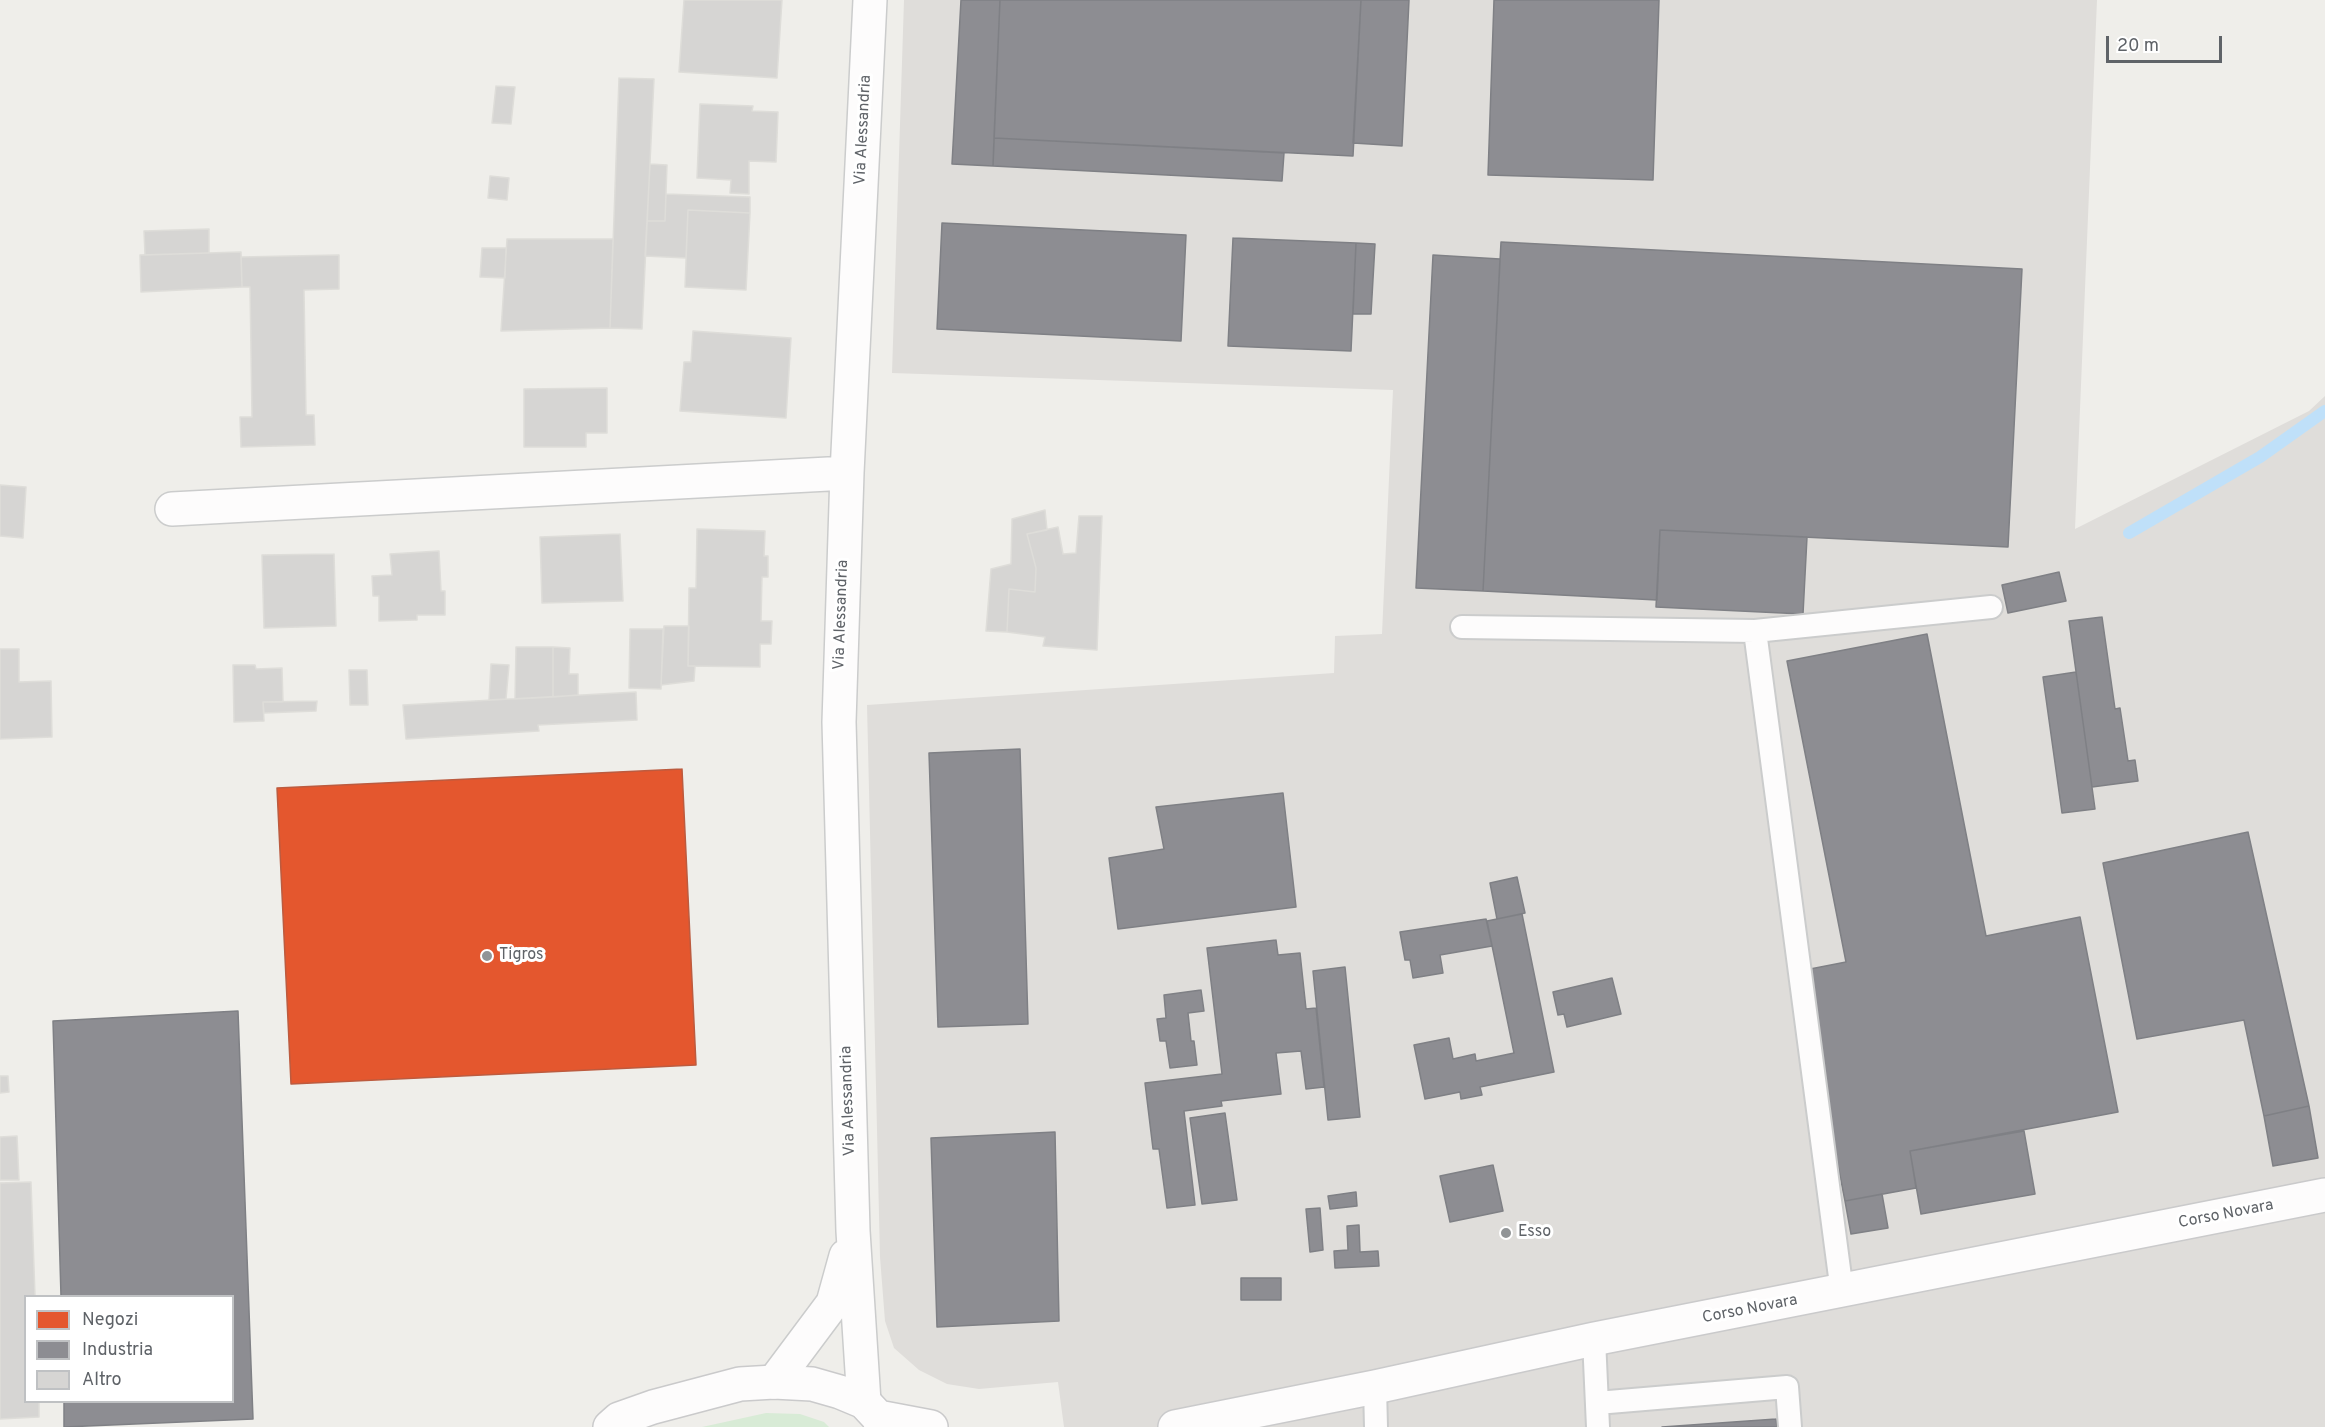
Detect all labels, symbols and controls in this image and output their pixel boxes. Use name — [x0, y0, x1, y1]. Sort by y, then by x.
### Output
scale bar — [2109, 24, 2224, 62]
text: 20 m — [2117, 35, 2159, 58]
street label: Via Alessandria — [852, 74, 876, 186]
street label: Via Alessandria — [830, 559, 854, 671]
place label: Tigros — [499, 946, 544, 966]
marker: Tigros — [480, 949, 494, 963]
street label: Via Alessandria — [837, 1045, 861, 1157]
street label: Corso Novara — [2177, 1196, 2275, 1234]
place label: Esso — [1518, 1223, 1551, 1243]
marker: Esso — [1499, 1226, 1513, 1240]
street label: Corso Novara — [1701, 1291, 1799, 1329]
legend — [24, 1295, 234, 1403]
text: Negozi — [82, 1309, 138, 1332]
text: Industria — [82, 1339, 153, 1362]
text: Altro — [82, 1369, 122, 1392]

